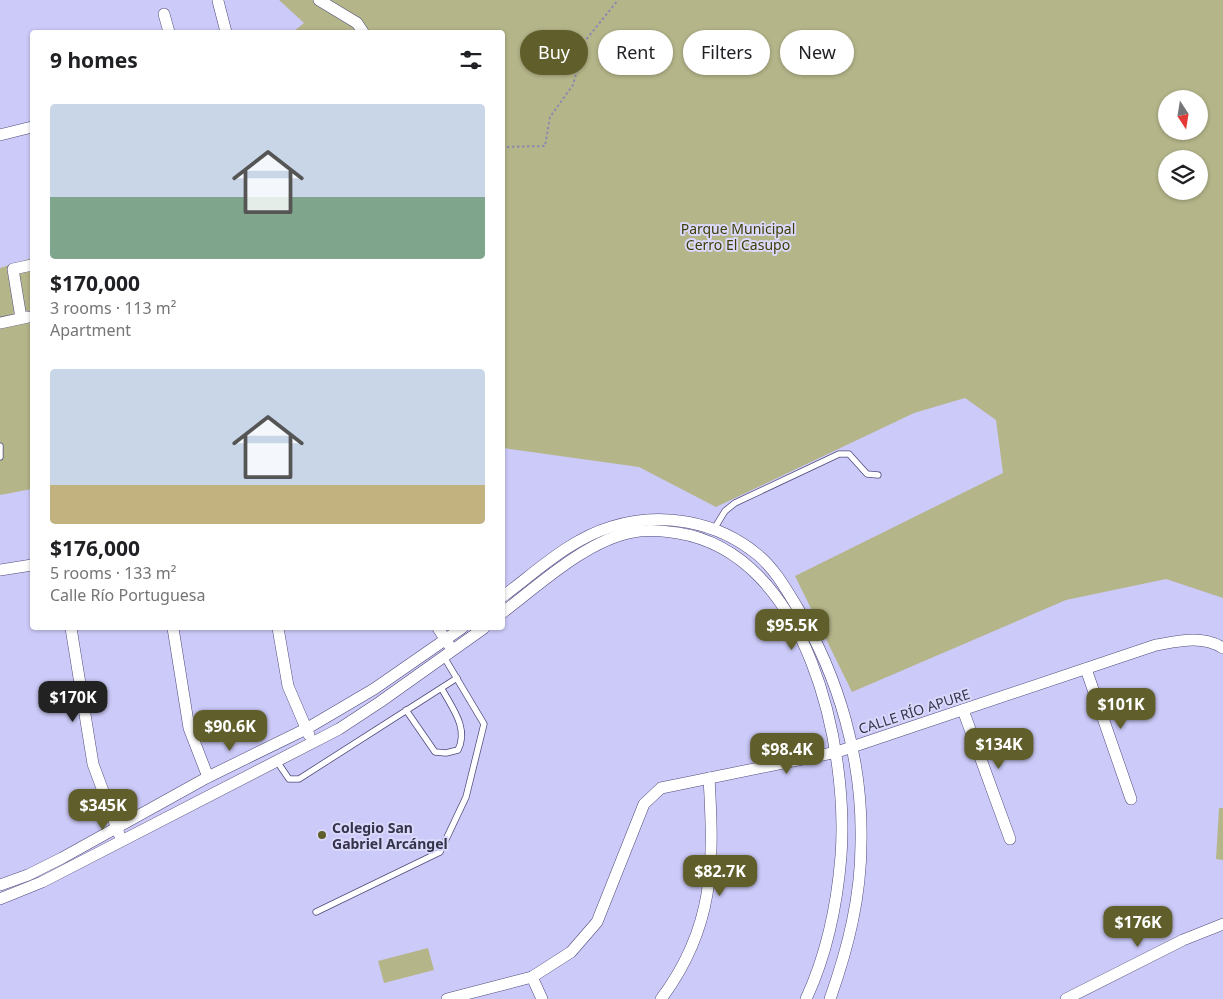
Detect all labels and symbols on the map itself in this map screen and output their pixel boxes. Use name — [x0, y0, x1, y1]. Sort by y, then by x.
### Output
north arrow — [1158, 90, 1208, 140]
park label: Parque Municipal Cerro El Casupo — [681, 219, 795, 254]
pin: $95.5K — [751, 608, 833, 651]
pin: $170K — [38, 680, 108, 723]
street label: CALLE RÍO APURE — [856, 684, 972, 738]
pin: $101K — [1086, 688, 1156, 730]
pin: $90.6K — [189, 710, 271, 752]
pin: $134K — [964, 728, 1034, 770]
pin: $98.4K — [746, 732, 828, 775]
pin: $345K — [68, 788, 138, 831]
place label: Colegio San Gabriel Arcángel — [332, 818, 448, 853]
marker: Colegio San Gabriel Arcángel — [316, 829, 328, 841]
pin: $82.7K — [679, 854, 761, 897]
pin: $176K — [1103, 906, 1173, 948]

